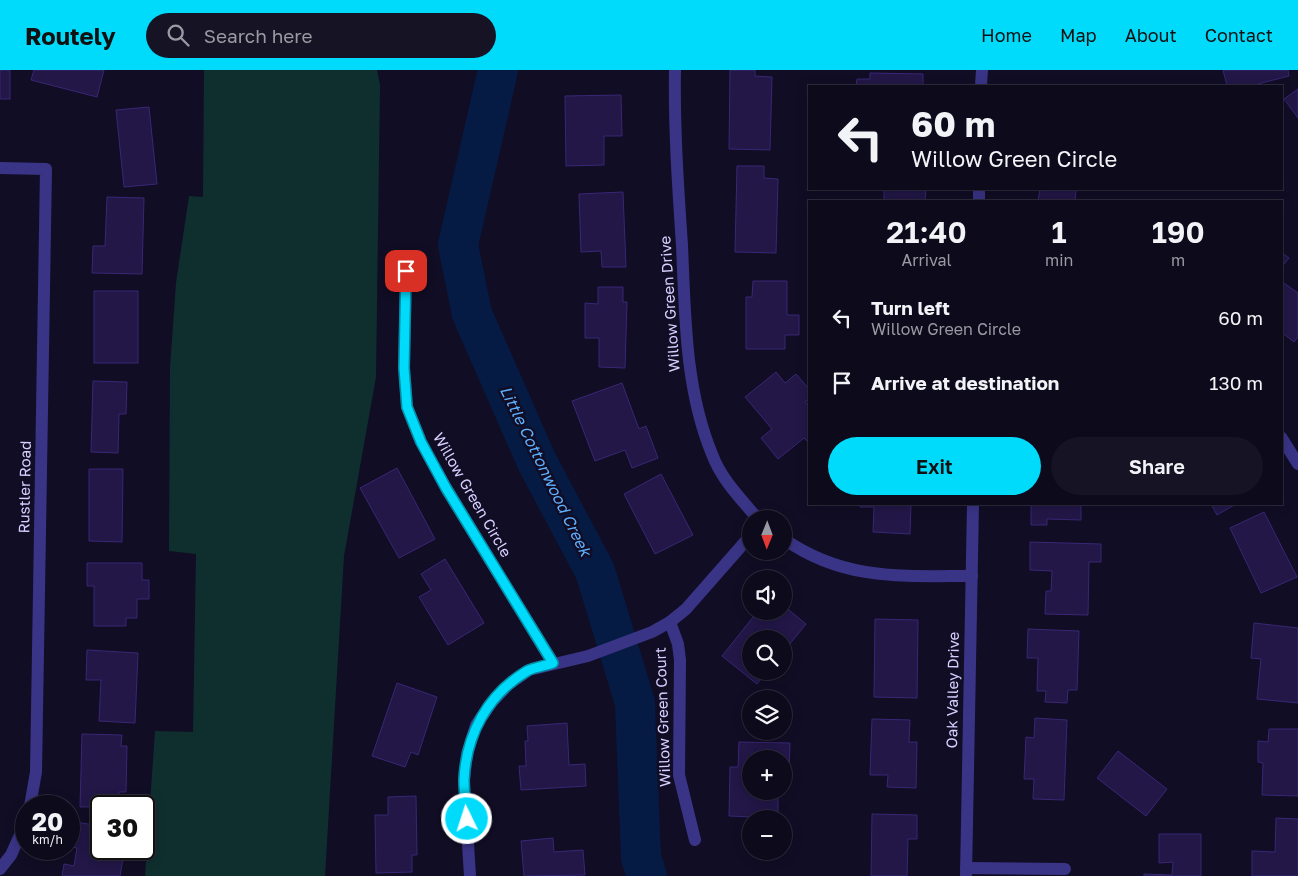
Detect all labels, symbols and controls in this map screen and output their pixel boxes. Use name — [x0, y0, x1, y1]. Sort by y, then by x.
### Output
search box — [146, 13, 496, 58]
text: Routely — [25, 21, 116, 50]
icon: search — [164, 21, 192, 49]
text: Search here — [204, 24, 313, 47]
text: Home — [981, 24, 1032, 46]
text: Map — [1060, 24, 1097, 46]
text: About — [1125, 24, 1177, 46]
text: Contact — [1205, 24, 1273, 46]
text: 60 m — [911, 103, 995, 145]
icon: left — [828, 105, 893, 170]
text: Willow Green Circle — [911, 145, 1117, 172]
text: 21:40 — [886, 214, 967, 250]
text: 1 — [1052, 214, 1067, 250]
text: 190 — [1152, 214, 1205, 250]
street label: Willow Green Drive — [655, 235, 683, 373]
pin — [385, 250, 427, 292]
text: Arrival — [901, 250, 952, 270]
text: min — [1045, 250, 1073, 270]
text: m — [1171, 250, 1185, 270]
icon: arrive — [392, 257, 420, 285]
text: Turn left — [871, 296, 950, 319]
icon: left — [828, 304, 856, 332]
text: 60 m — [1218, 306, 1263, 329]
text: Willow Green Circle — [871, 319, 1021, 339]
icon: arrive — [828, 369, 856, 397]
text: Arrive at destination — [871, 371, 1059, 394]
text: 130 m — [1209, 371, 1263, 394]
water label: Little Cottonwood Creek — [496, 383, 597, 561]
street label: Willow Green Circle — [430, 429, 516, 560]
button: Exit — [828, 437, 1041, 495]
button: Share — [1051, 437, 1263, 495]
street label: Rustler Road — [14, 441, 34, 533]
north arrow — [742, 510, 792, 560]
map controls — [742, 510, 792, 860]
button: sound — [742, 570, 792, 620]
button: search — [742, 630, 792, 680]
street label: Oak Valley Drive — [942, 631, 962, 748]
street label: Willow Green Court — [651, 647, 673, 787]
button: layers — [742, 690, 792, 740]
button: + — [742, 750, 792, 800]
position arrow — [440, 792, 492, 844]
speed limit sign: 30 — [90, 795, 155, 860]
text: 20 — [32, 806, 63, 837]
button: − — [742, 810, 792, 860]
text: km/h — [32, 832, 63, 847]

